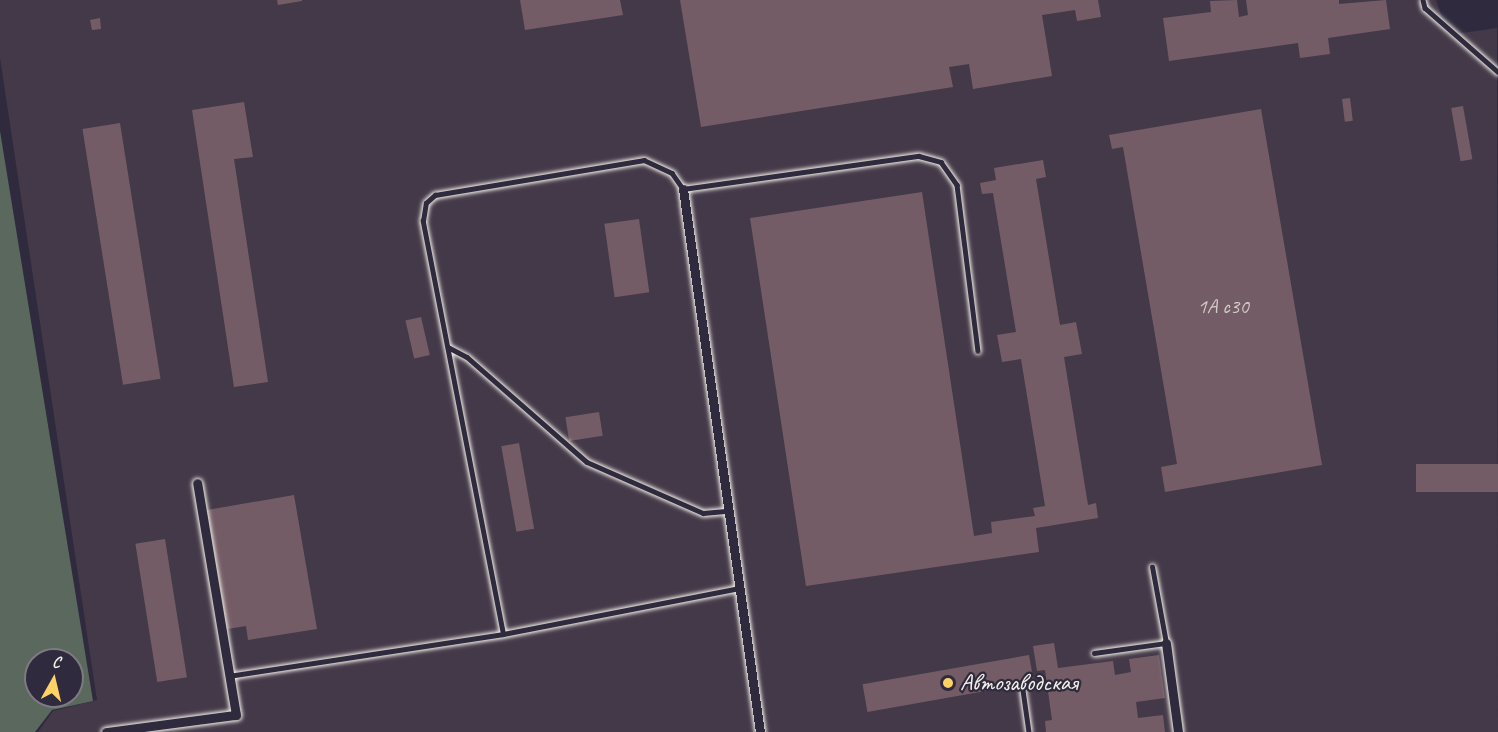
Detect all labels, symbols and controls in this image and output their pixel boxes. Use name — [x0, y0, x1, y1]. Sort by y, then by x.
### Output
house number: 1А с30 — [1197, 293, 1249, 319]
north arrow — [24, 648, 84, 708]
text: С — [51, 652, 62, 673]
place label: Автозаводская — [960, 669, 1078, 697]
marker: Автозаводская — [941, 676, 955, 690]

